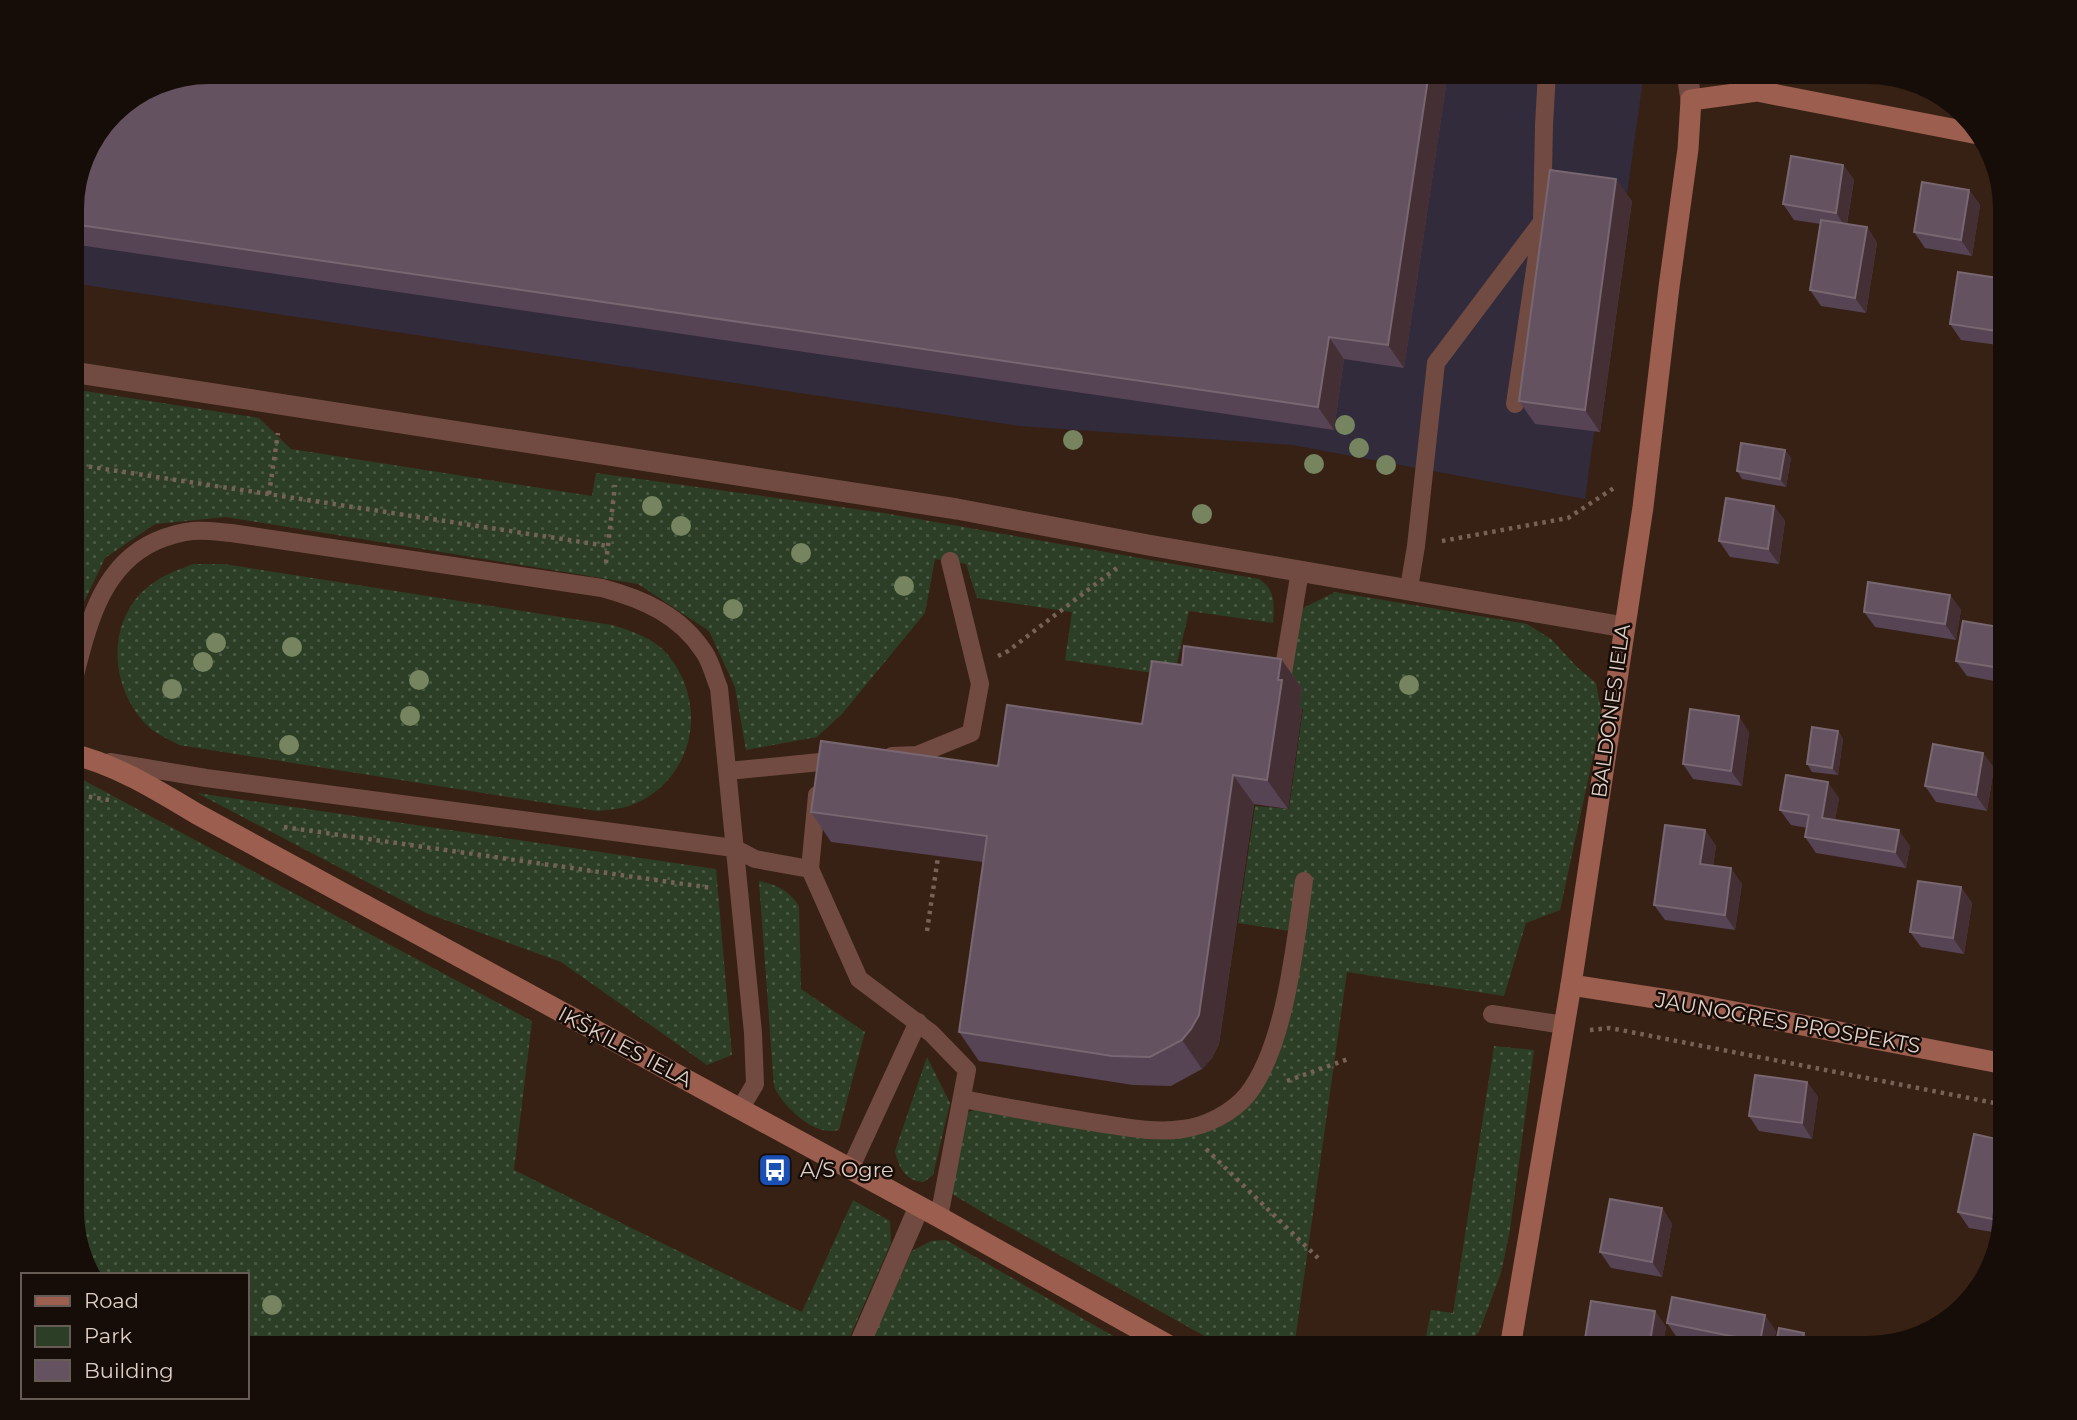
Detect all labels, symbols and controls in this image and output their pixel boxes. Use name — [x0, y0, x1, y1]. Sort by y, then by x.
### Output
street label: BALDONES IELA — [1586, 621, 1635, 800]
street label: JAUNOGRES PROSPEKTS — [1653, 987, 1923, 1058]
street label: IKŠĶILES IELA — [554, 1001, 697, 1094]
bus stop icon: A/S Ogre — [756, 1151, 794, 1189]
place label: A/S Ogre — [800, 1157, 894, 1182]
legend — [21, 1273, 248, 1399]
text: Road — [84, 1288, 139, 1313]
text: Park — [84, 1323, 132, 1348]
text: Building — [84, 1358, 174, 1383]

